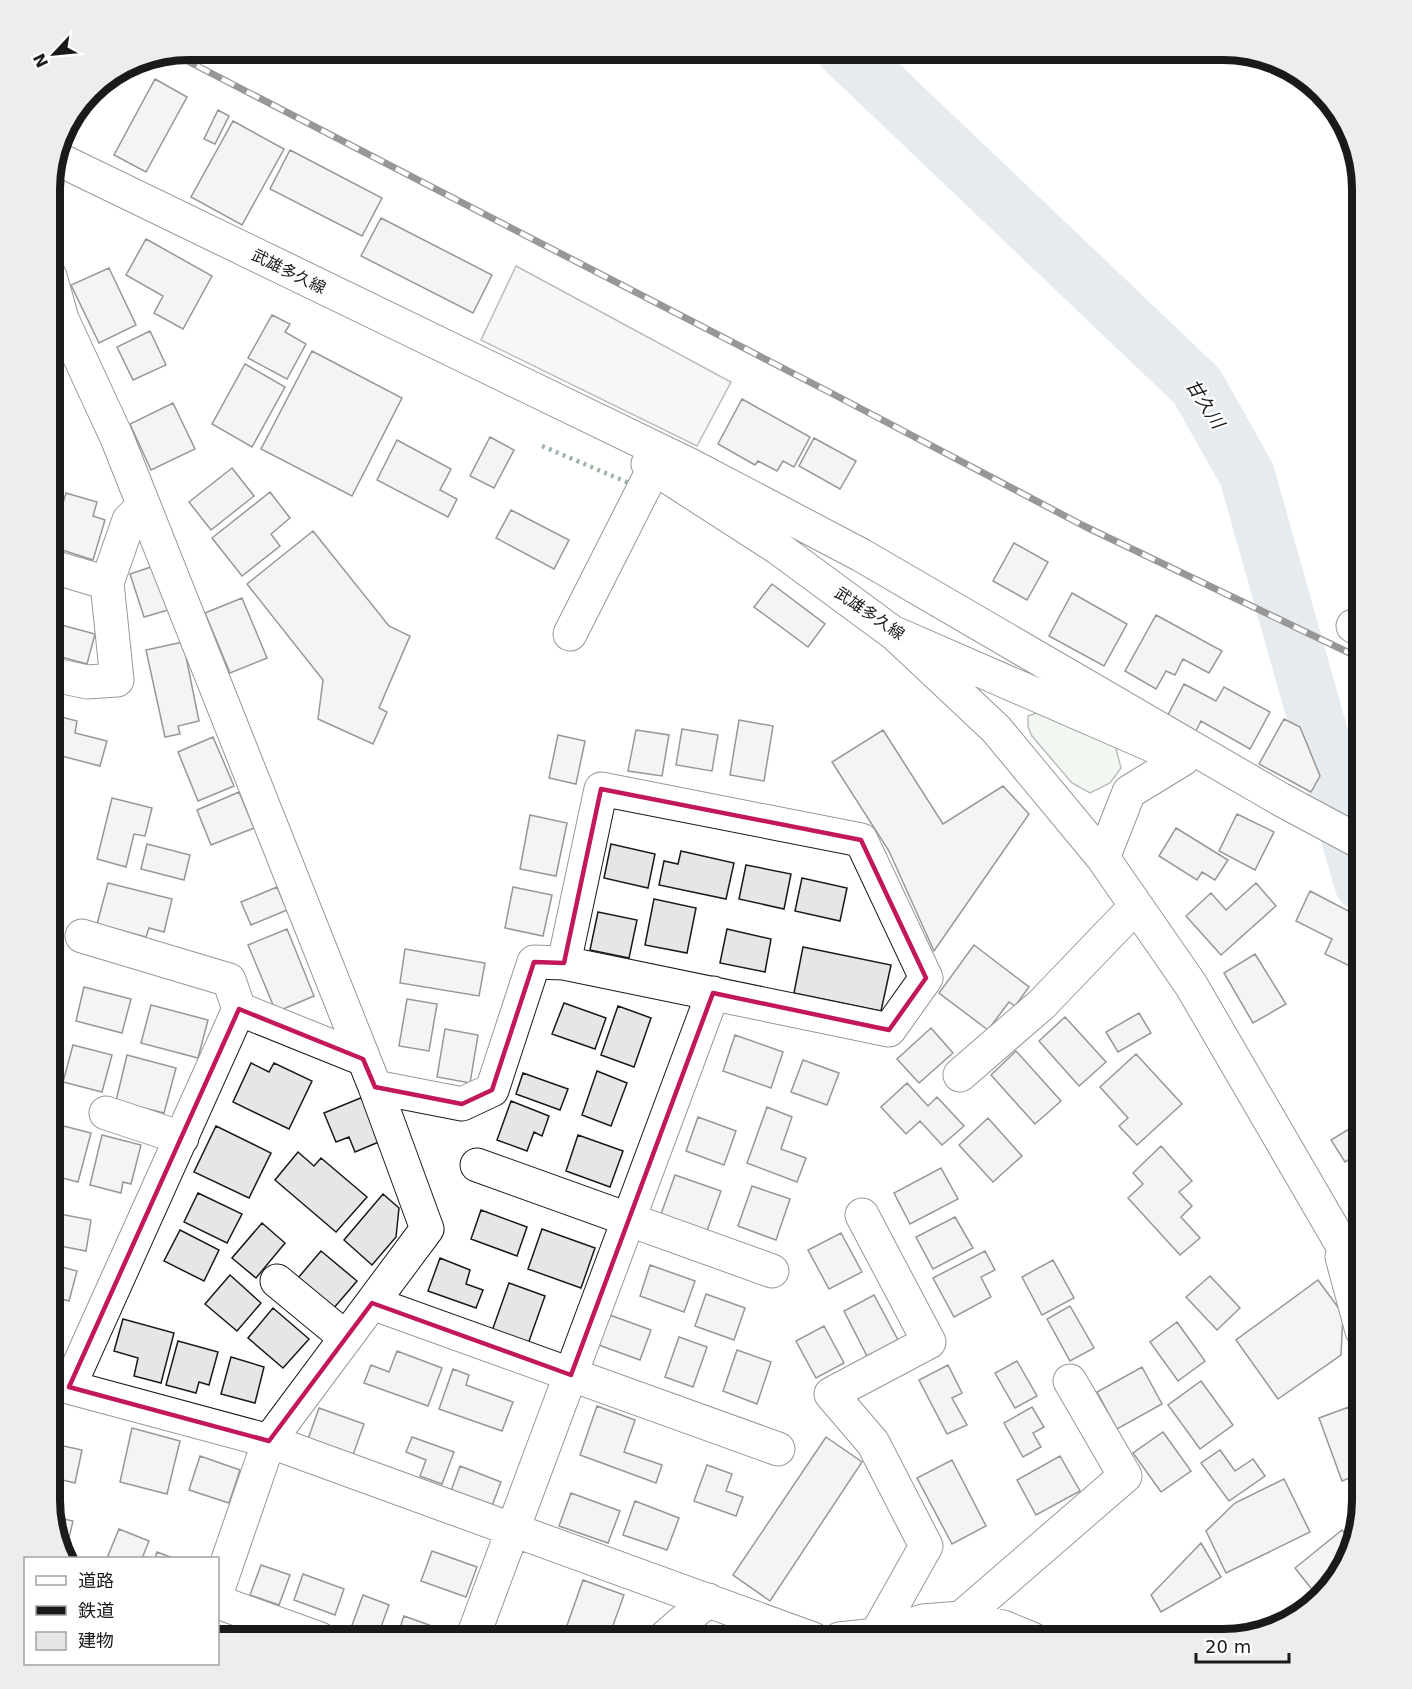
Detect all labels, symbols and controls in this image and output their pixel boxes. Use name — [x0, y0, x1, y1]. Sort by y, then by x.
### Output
north arrow — [24, 24, 84, 84]
text: N — [29, 50, 52, 71]
street label: 武雄多久線 — [249, 245, 329, 298]
water label: 甘久川 — [1182, 375, 1230, 434]
street label: 武雄多久線 — [831, 583, 908, 644]
legend — [24, 1557, 219, 1665]
text: 道路 — [78, 1570, 114, 1591]
text: 鉄道 — [78, 1600, 114, 1621]
scale bar — [1196, 1626, 1289, 1664]
text: 建物 — [78, 1630, 114, 1651]
text: 20 m — [1205, 1636, 1251, 1657]

